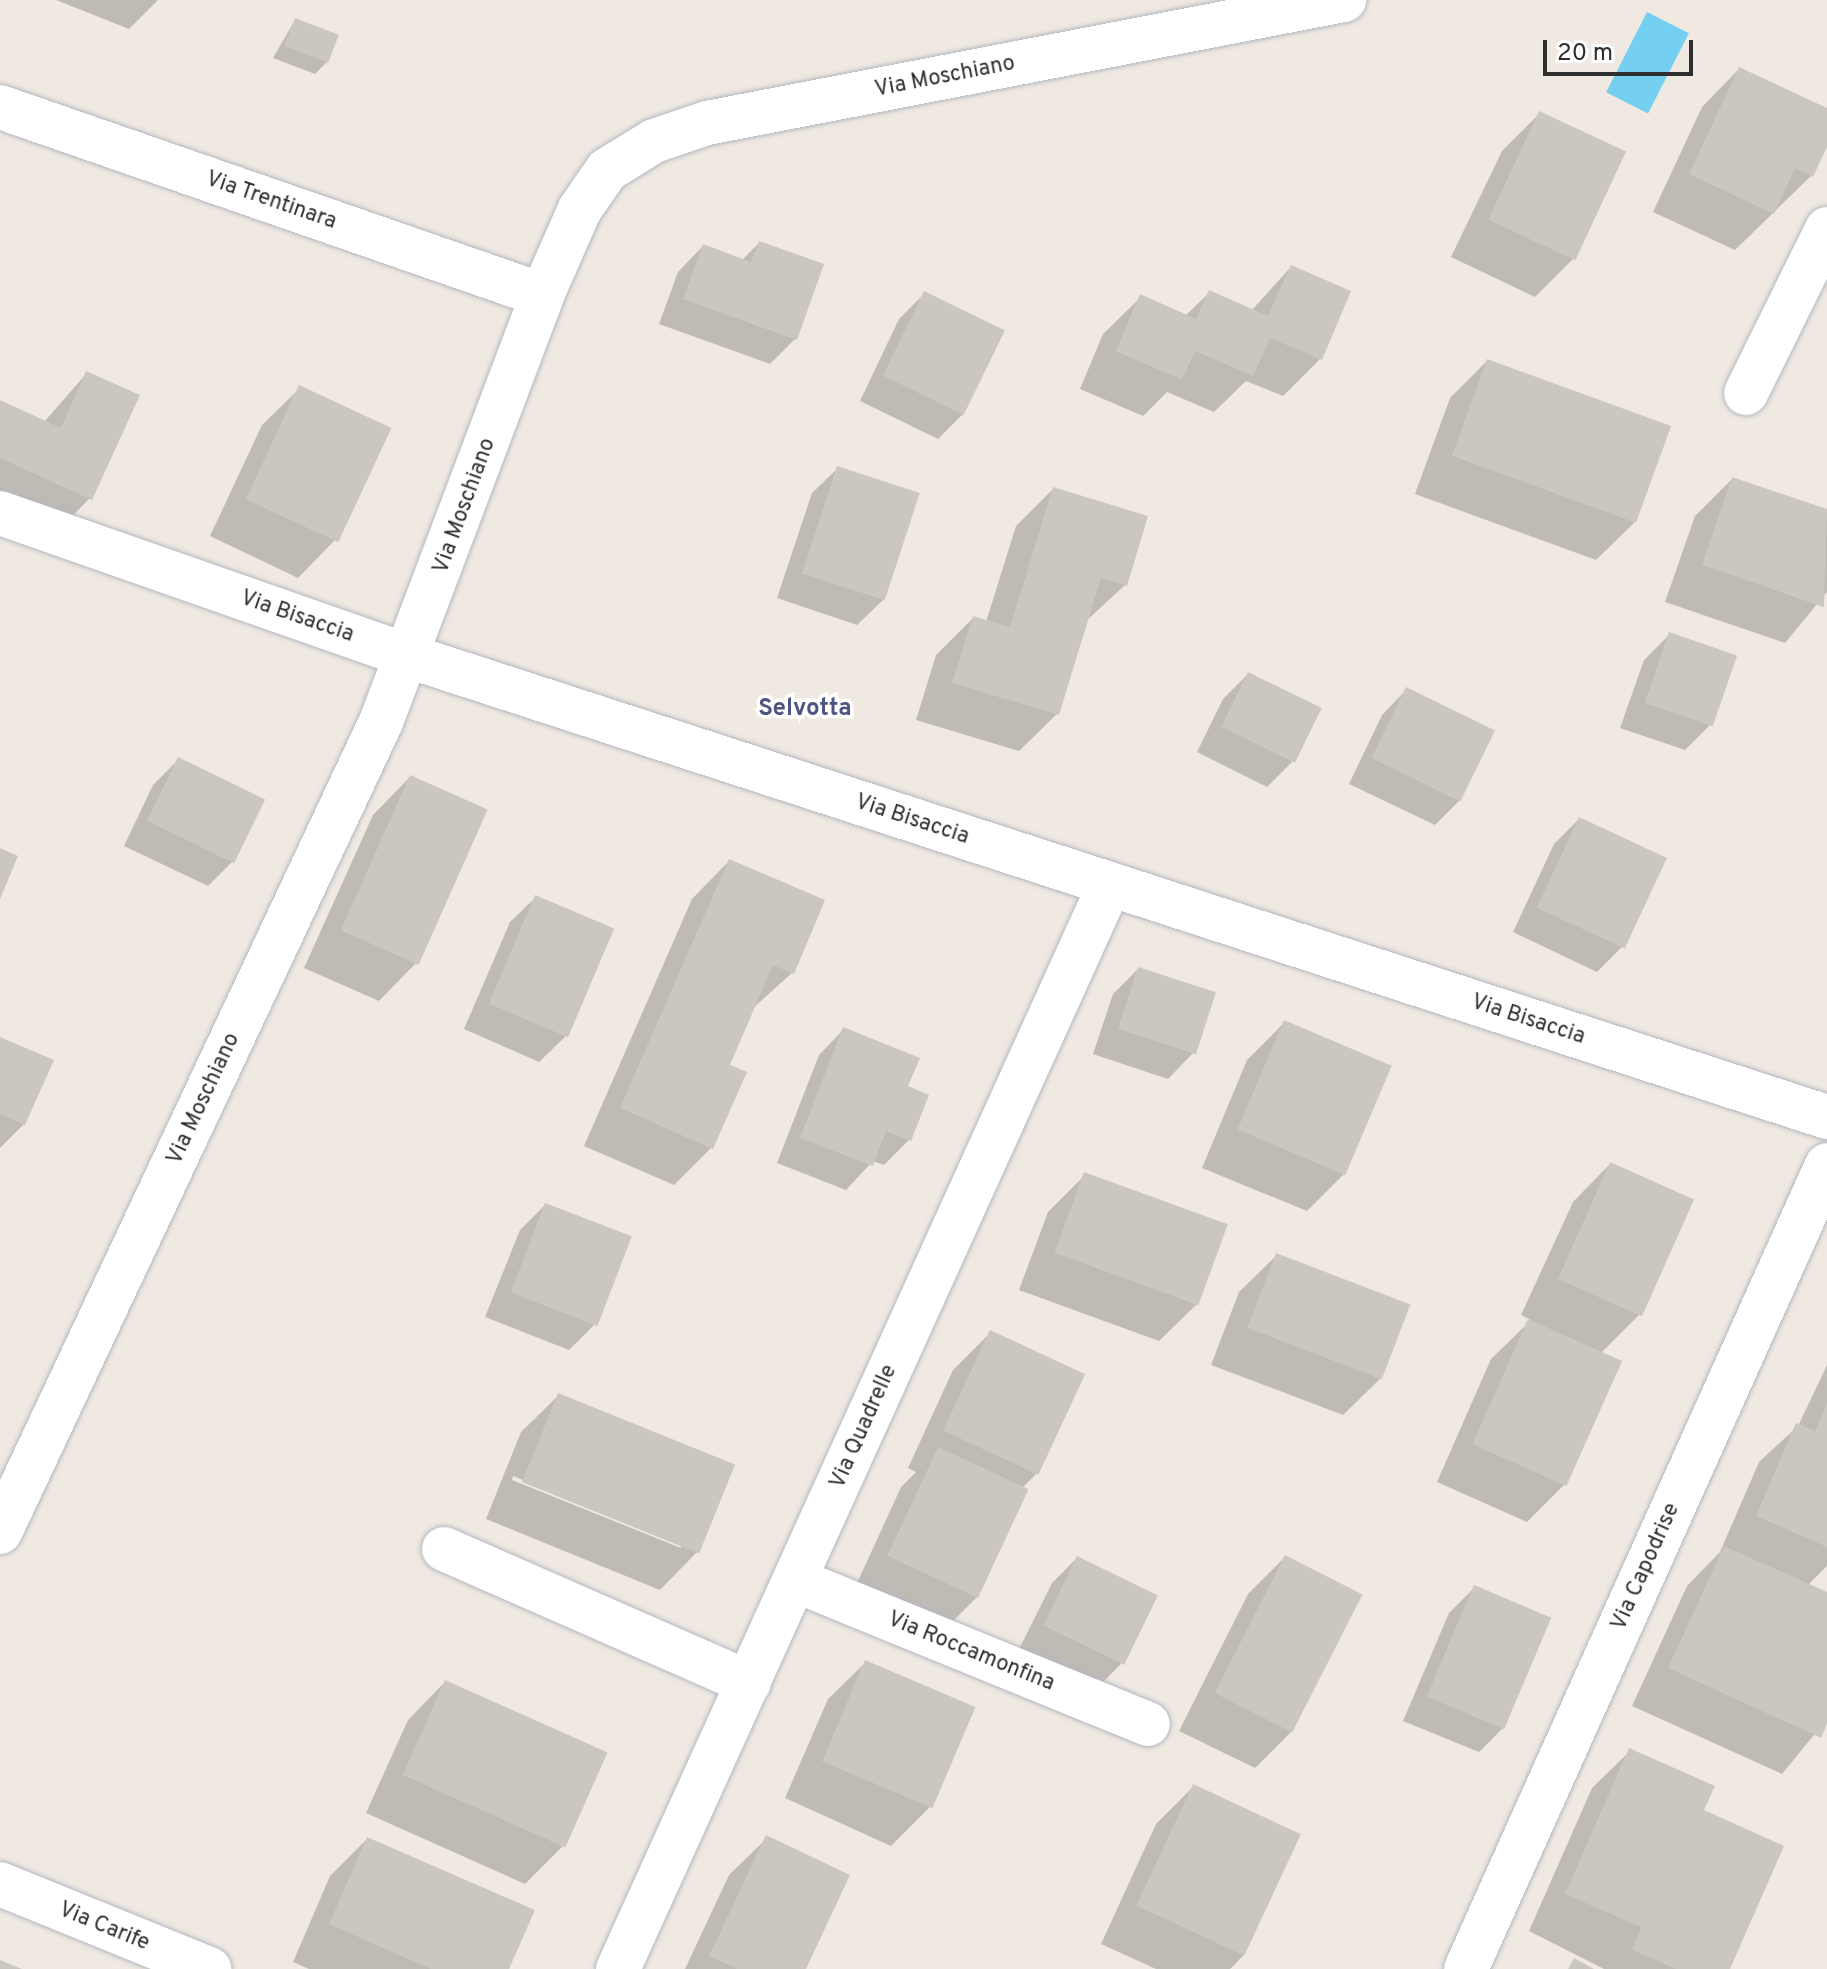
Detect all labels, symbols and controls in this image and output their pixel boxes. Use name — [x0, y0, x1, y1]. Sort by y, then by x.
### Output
scale bar — [1547, 24, 1697, 74]
text: 20 m — [1557, 39, 1613, 69]
street label: Via Moschiano — [873, 50, 1017, 104]
street label: Via Trentinara — [202, 166, 340, 236]
street label: Via Moschiano — [428, 435, 502, 577]
street label: Via Bisaccia — [237, 585, 357, 649]
district label: Selvotta — [758, 696, 852, 724]
street label: Via Bisaccia — [852, 789, 972, 851]
street label: Via Bisaccia — [1468, 989, 1588, 1051]
street label: Via Moschiano — [162, 1029, 246, 1169]
street label: Via Quadrelle — [825, 1361, 903, 1493]
street label: Via Capodrise — [1606, 1499, 1686, 1635]
street label: Via Roccamonfina — [884, 1606, 1058, 1698]
street label: Via Carife — [55, 1897, 153, 1957]

